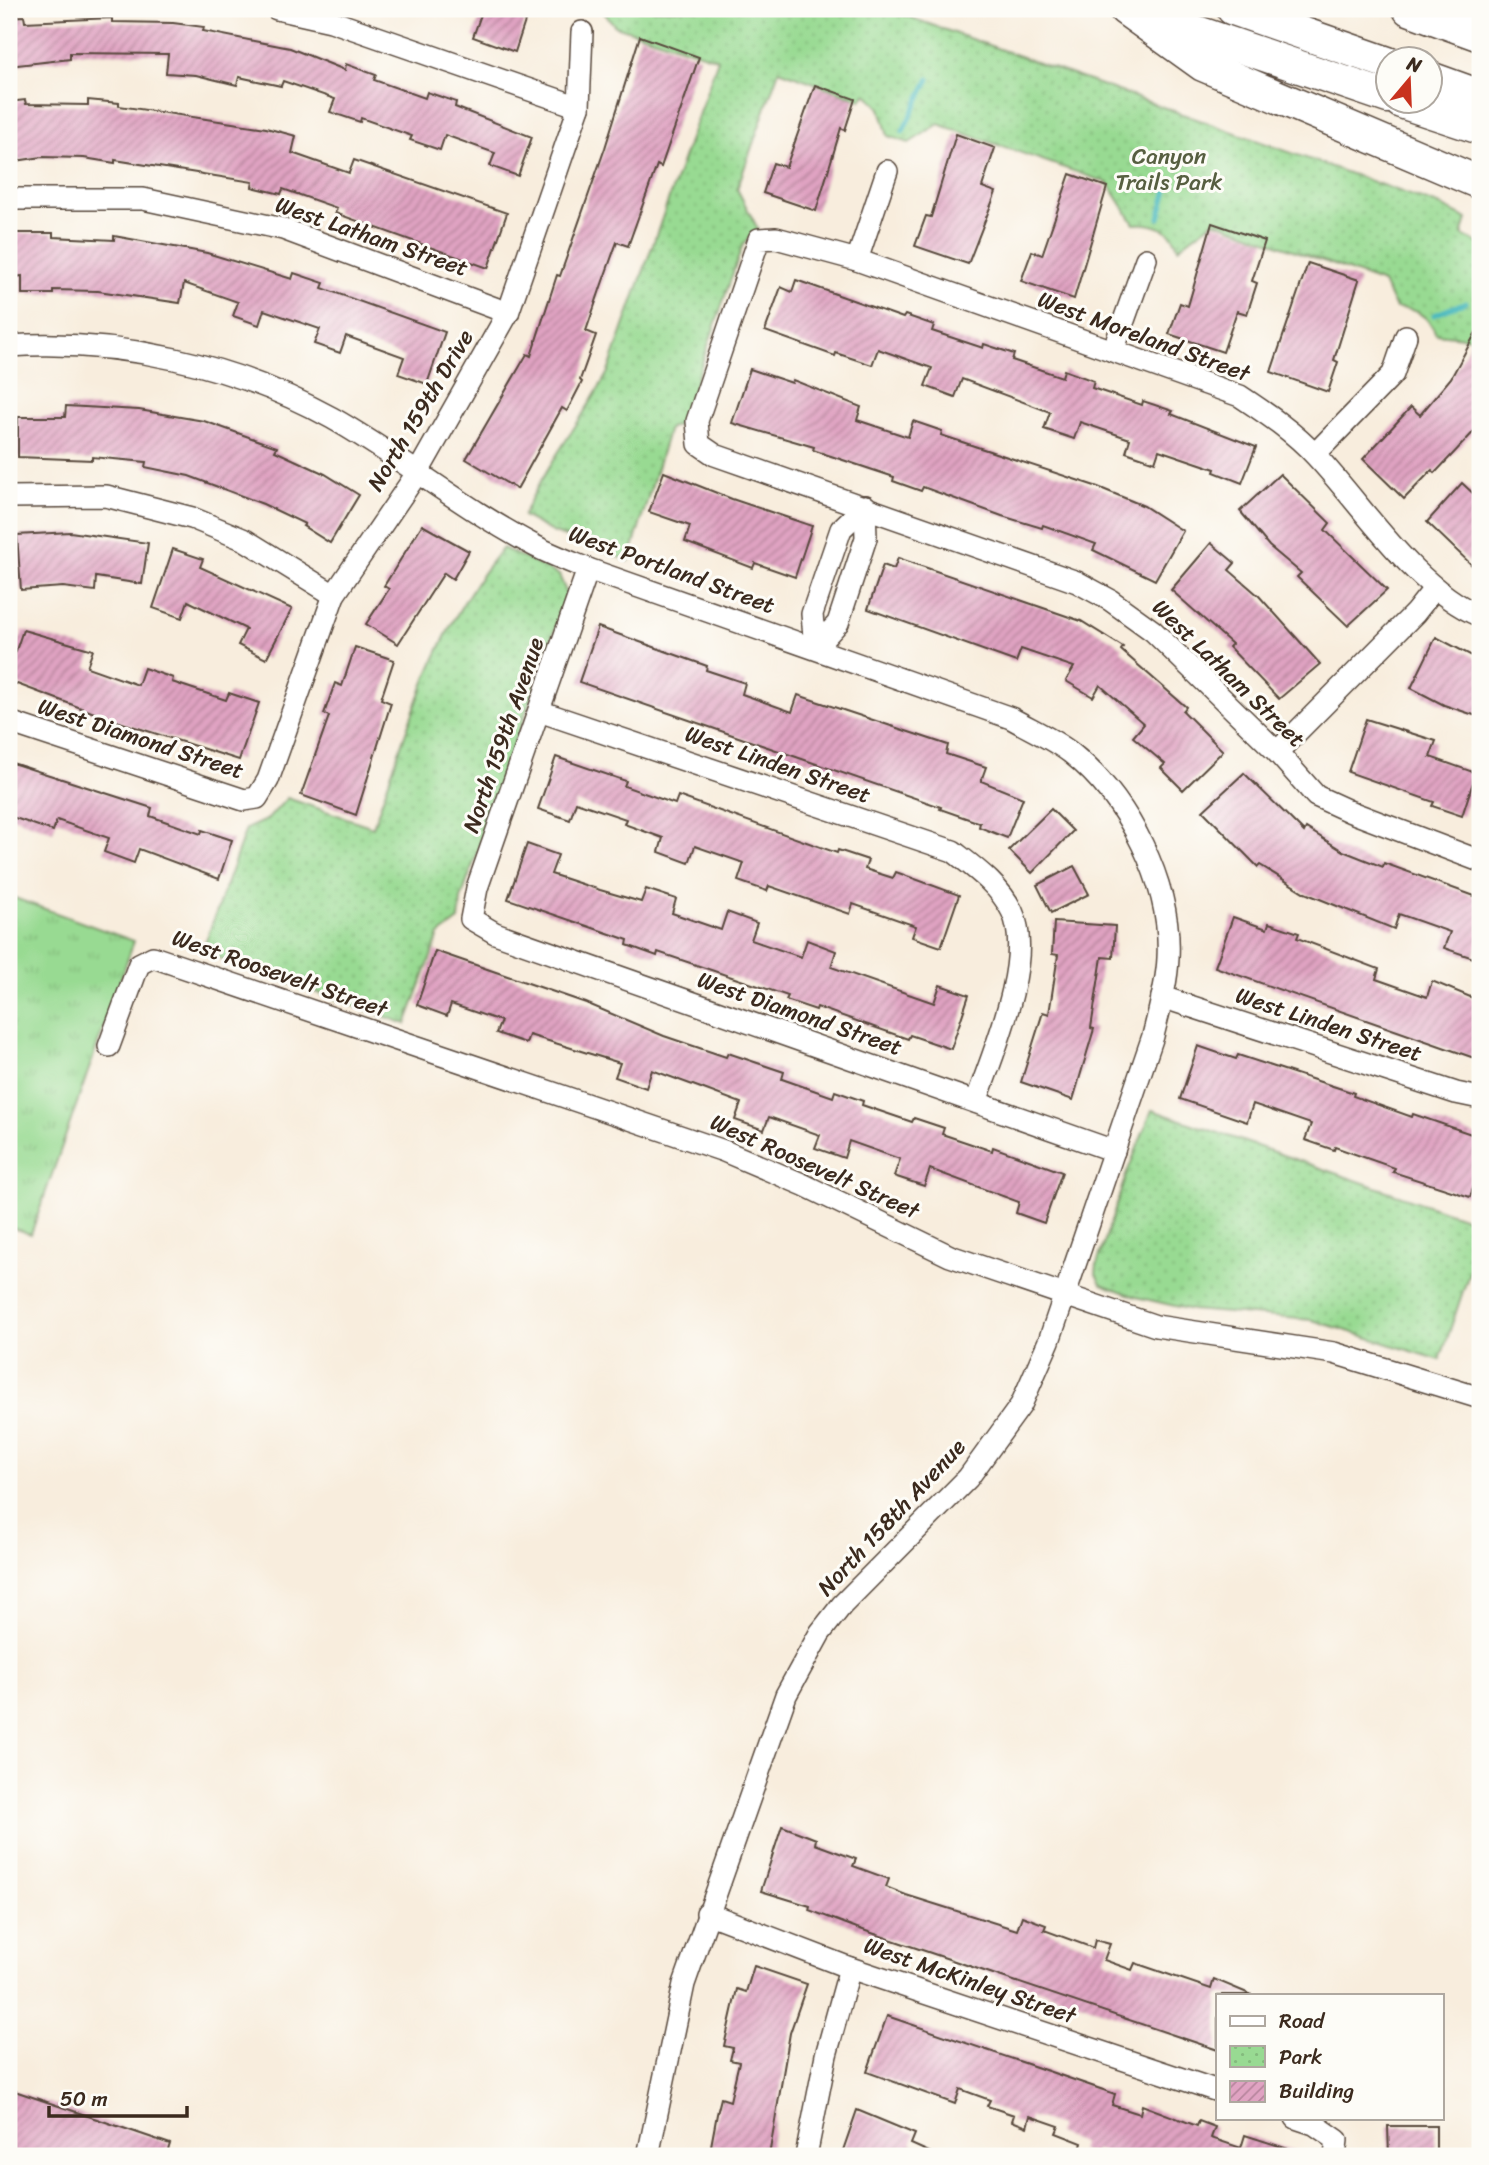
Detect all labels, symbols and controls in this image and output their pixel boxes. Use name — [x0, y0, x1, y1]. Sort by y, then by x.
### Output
north arrow — [1374, 46, 1444, 116]
text: N — [1402, 46, 1427, 82]
park label: Canyon Trails Park — [1115, 136, 1223, 203]
street label: West Latham Street — [270, 184, 474, 289]
street label: West Moreland Street — [1032, 279, 1257, 395]
street label: North 159th Drive — [356, 321, 485, 499]
street label: West Portland Street — [563, 513, 781, 626]
street label: West Latham Street — [1142, 589, 1315, 758]
street label: North 159th Avenue — [451, 632, 556, 839]
street label: West Diamond Street — [33, 686, 249, 791]
street label: West Linden Street — [679, 713, 876, 815]
street label: West Roosevelt Street — [167, 917, 395, 1030]
street label: West Diamond Street — [692, 959, 908, 1068]
street label: West Linden Street — [1230, 975, 1427, 1074]
street label: West Roosevelt Street — [703, 1102, 928, 1232]
street label: North 158th Avenue — [807, 1429, 976, 1606]
street label: West McKinley Street — [858, 1925, 1083, 2037]
legend — [1216, 1994, 1444, 2120]
text: Road — [1279, 2002, 1326, 2040]
text: Park — [1279, 2038, 1322, 2076]
text: Building — [1279, 2072, 1355, 2110]
scale bar — [49, 2074, 187, 2118]
text: 50 m — [60, 2080, 108, 2118]

